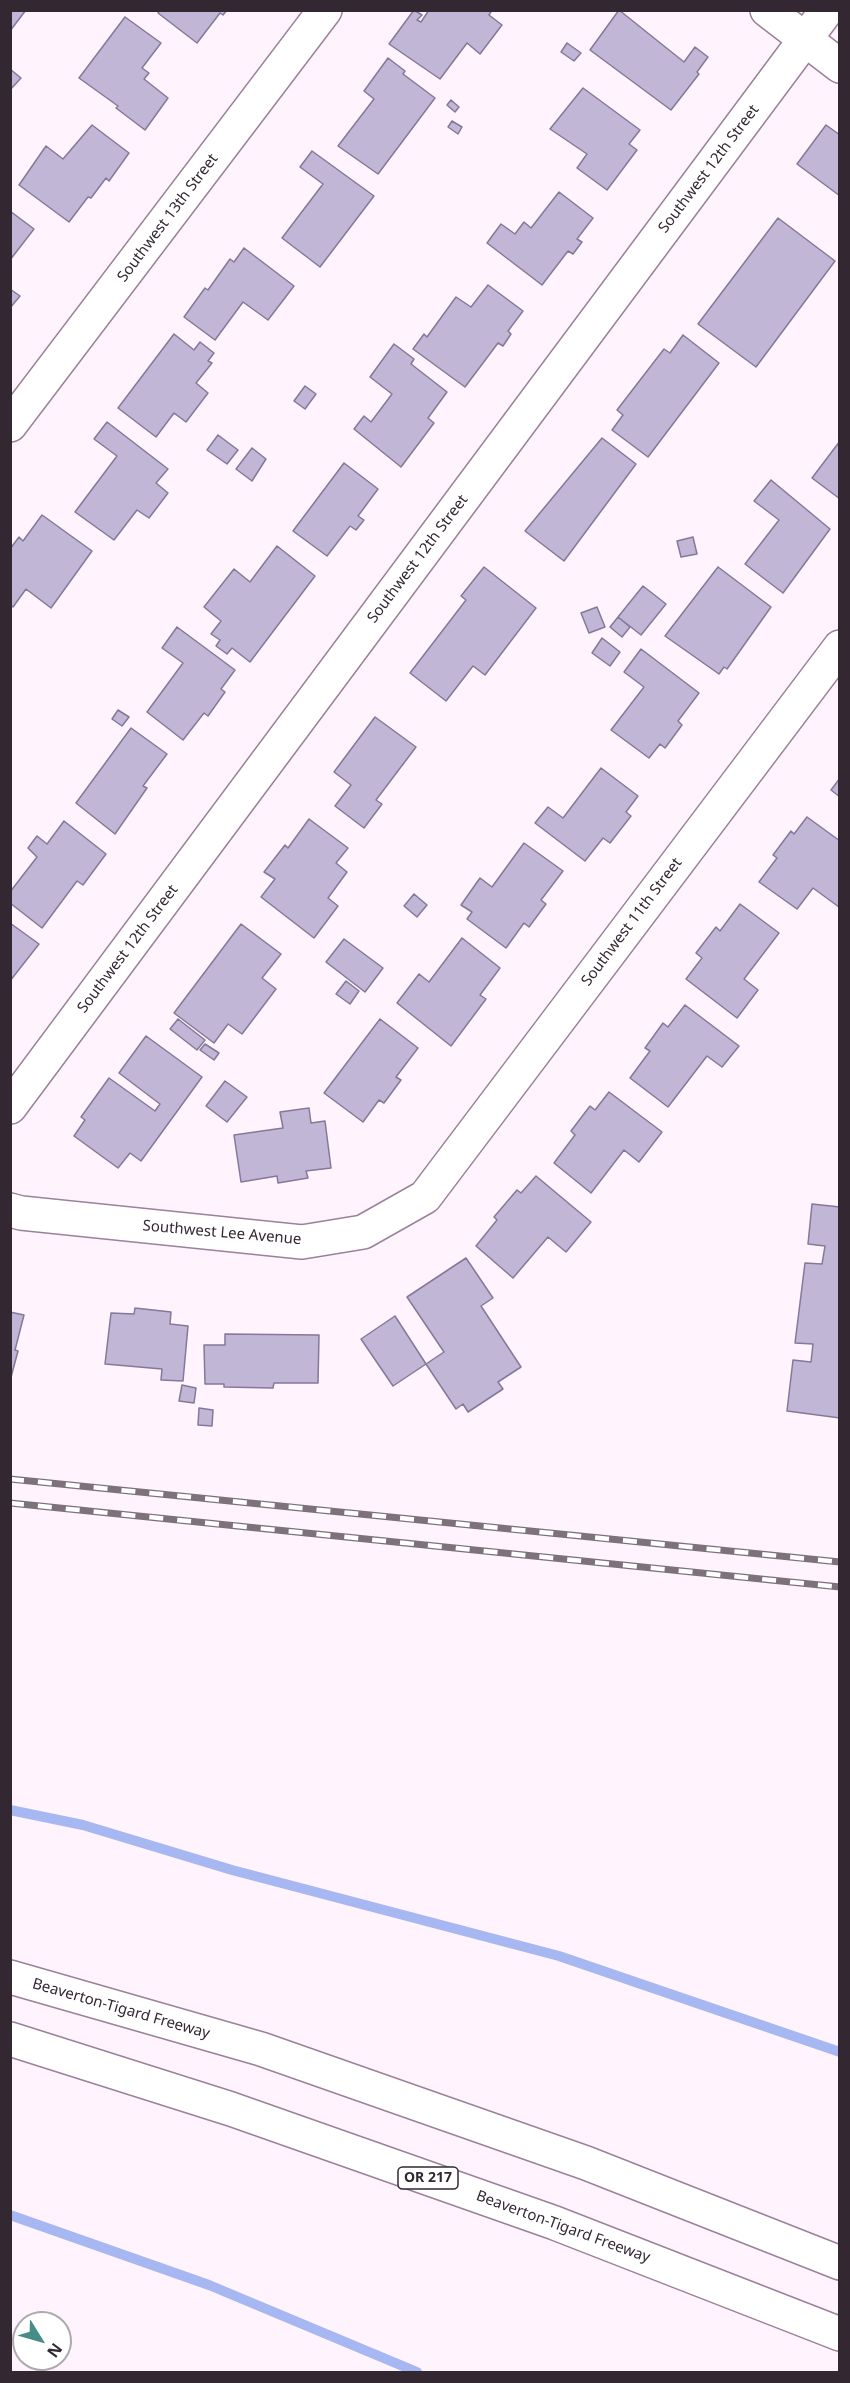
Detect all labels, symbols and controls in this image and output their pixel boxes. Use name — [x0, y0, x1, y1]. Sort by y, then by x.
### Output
street label: Southwest 12th Street — [655, 101, 763, 237]
street label: Southwest 13th Street — [114, 150, 222, 286]
street label: Southwest 12th Street — [364, 491, 472, 627]
street label: Southwest 11th Street — [578, 854, 686, 990]
street label: Southwest 12th Street — [74, 881, 182, 1017]
street label: Southwest Lee Avenue — [142, 1217, 302, 1249]
street label: Beaverton-Tigard Freeway — [30, 1975, 212, 2043]
road number: OR 217 — [398, 2167, 458, 2189]
street label: Beaverton-Tigard Freeway — [474, 2187, 652, 2267]
north arrow — [12, 2311, 72, 2371]
text: N — [42, 2339, 67, 2362]

